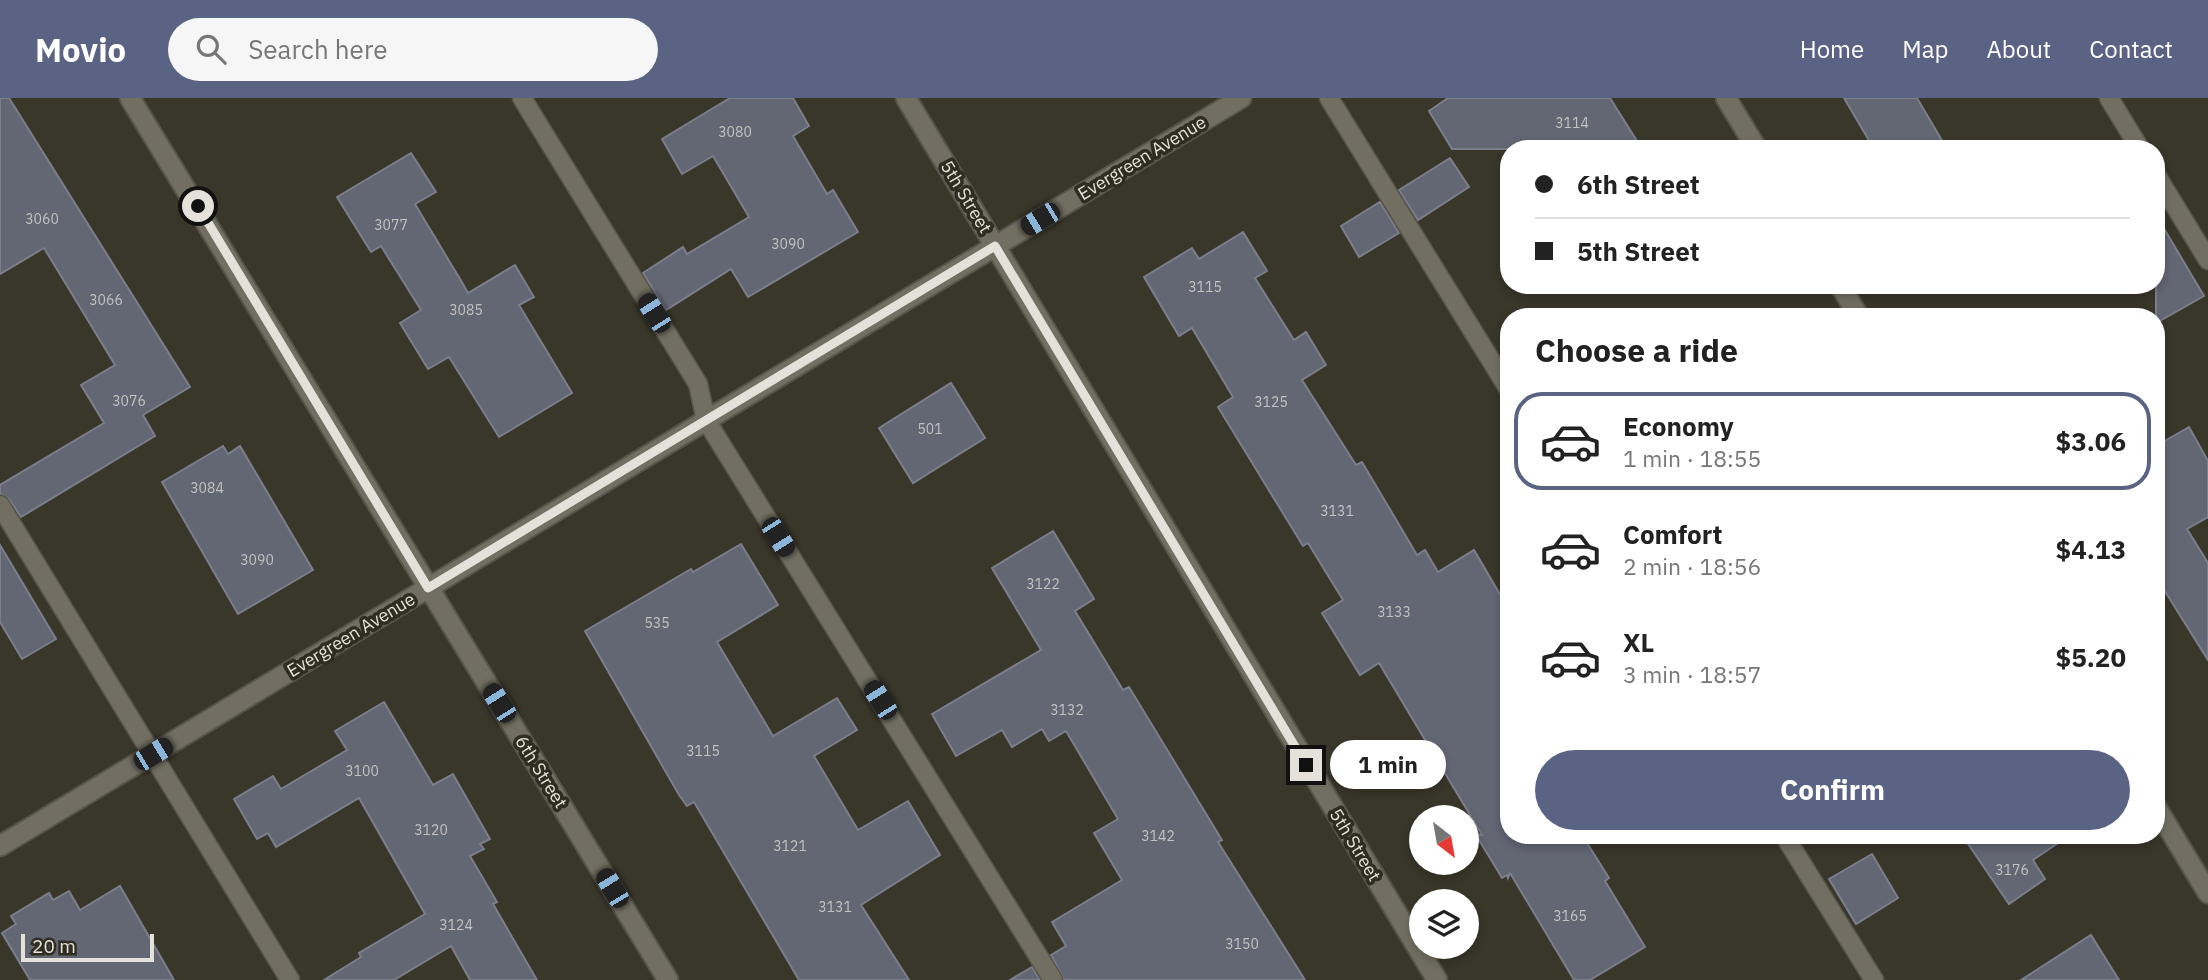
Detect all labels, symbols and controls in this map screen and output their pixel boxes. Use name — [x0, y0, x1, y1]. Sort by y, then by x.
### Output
search box — [168, 18, 658, 81]
text: Movio — [35, 28, 126, 71]
icon: search — [192, 30, 230, 68]
text: Search here — [248, 32, 388, 66]
text: Home — [1800, 33, 1864, 65]
text: Map — [1902, 33, 1948, 65]
text: About — [1986, 33, 2051, 65]
text: Contact — [2089, 33, 2173, 65]
street label: Evergreen Avenue — [1073, 110, 1210, 205]
house number: 3114 — [1555, 114, 1589, 132]
house number: 3080 — [718, 123, 752, 141]
street label: 5th Street — [936, 156, 997, 237]
text: 6th Street — [1577, 167, 1700, 201]
route start — [182, 190, 214, 222]
car — [1017, 199, 1064, 239]
house number: 3060 — [25, 210, 59, 228]
house number: 3077 — [374, 216, 408, 234]
text: 5th Street — [1577, 234, 1700, 268]
house number: 3090 — [771, 235, 805, 253]
house number: 3115 — [1188, 278, 1222, 296]
car — [634, 290, 675, 336]
house number: 3066 — [89, 291, 123, 309]
house number: 3085 — [449, 301, 483, 319]
text: Choose a ride — [1535, 329, 1738, 371]
house number: 3076 — [112, 392, 146, 410]
house number: 3125 — [1254, 393, 1288, 411]
text: Economy — [1623, 409, 1734, 443]
icon: car — [1539, 410, 1602, 473]
house number: 501 — [917, 420, 943, 438]
text: $3.06 — [2056, 424, 2126, 458]
text: 1 min · 18:55 — [1623, 443, 1761, 473]
house number: 3084 — [190, 479, 224, 497]
house number: 3131 — [1320, 502, 1354, 520]
car — [758, 514, 799, 560]
text: Comfort — [1623, 517, 1722, 551]
icon: car — [1539, 518, 1602, 581]
text: $4.13 — [2056, 532, 2126, 566]
house number: 3090 — [240, 551, 274, 569]
text: 2 min · 18:56 — [1623, 551, 1761, 581]
house number: 3122 — [1026, 575, 1060, 593]
street label: Evergreen Avenue — [282, 587, 419, 682]
house number: 3133 — [1377, 603, 1411, 621]
house number: 535 — [644, 614, 670, 632]
text: XL — [1623, 625, 1654, 659]
icon: car — [1539, 626, 1602, 689]
text: $5.20 — [2056, 640, 2126, 674]
text: 3 min · 18:57 — [1623, 659, 1761, 689]
car — [860, 677, 901, 723]
car — [479, 680, 520, 726]
house number: 3132 — [1050, 701, 1084, 719]
street label: 6th Street — [510, 731, 573, 812]
car — [130, 734, 177, 774]
callout: 1 min — [1330, 740, 1446, 790]
house number: 3115 — [686, 742, 720, 760]
route end — [1290, 749, 1322, 781]
text: 1 min — [1358, 749, 1418, 779]
button: Confirm — [1535, 750, 2130, 830]
house number: 3100 — [345, 762, 379, 780]
street label: 5th Street — [1325, 804, 1386, 885]
north arrow — [1409, 805, 1479, 875]
map controls — [1409, 805, 1479, 959]
house number: 3120 — [414, 821, 448, 839]
house number: 3142 — [1141, 827, 1175, 845]
house number: 3121 — [773, 837, 807, 855]
house number: 3176 — [1995, 861, 2029, 879]
car — [593, 865, 632, 911]
button: layers — [1409, 889, 1479, 959]
house number: 3131 — [818, 898, 852, 916]
house number: 3165 — [1553, 907, 1587, 925]
house number: 3124 — [439, 916, 473, 934]
scale bar — [21, 931, 154, 963]
text: 20 m — [32, 934, 76, 958]
house number: 3150 — [1225, 935, 1259, 953]

